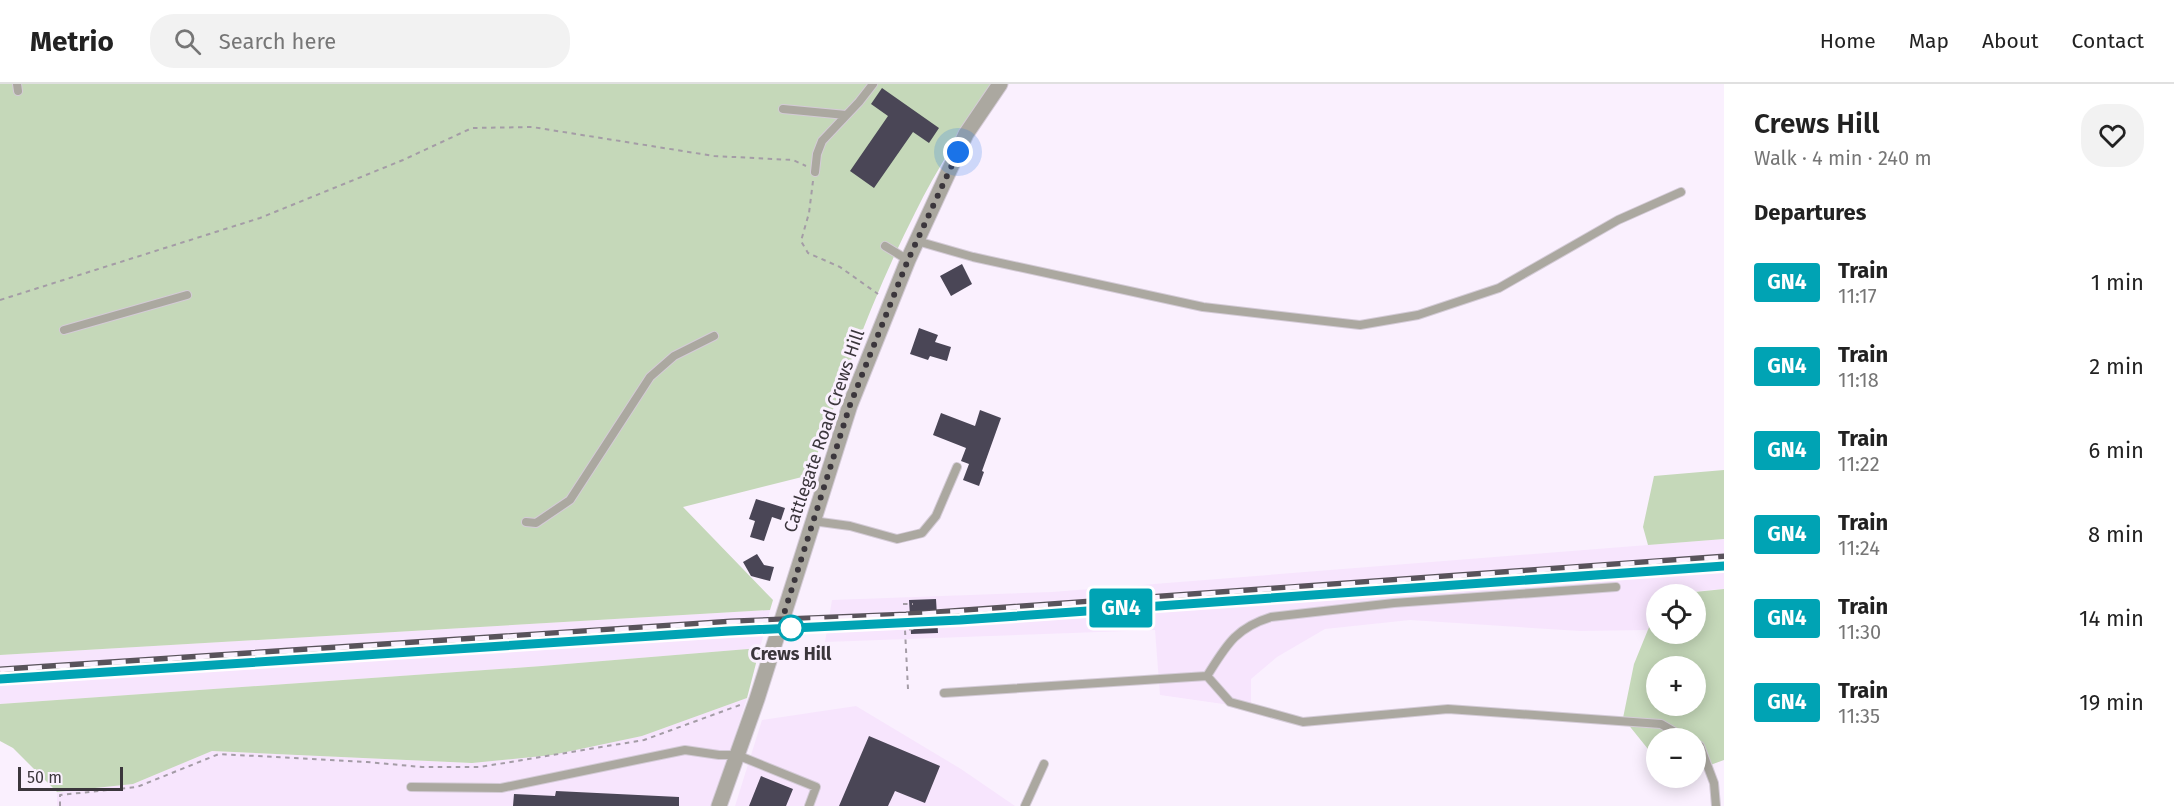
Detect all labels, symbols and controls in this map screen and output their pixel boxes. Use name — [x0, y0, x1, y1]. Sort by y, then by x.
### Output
search box — [150, 14, 570, 68]
text: Metrio — [30, 25, 114, 58]
icon: search — [171, 25, 204, 58]
text: Search here — [219, 28, 336, 55]
text: Home — [1820, 28, 1876, 54]
text: Map — [1909, 28, 1949, 54]
text: About — [1982, 28, 2039, 54]
text: Contact — [2072, 28, 2144, 54]
button: heart — [2081, 104, 2144, 167]
text: Crews Hill — [1754, 107, 1880, 140]
your location — [943, 137, 973, 167]
text: Walk · 4 min · 240 m — [1754, 146, 1932, 170]
text: Departures — [1754, 199, 1866, 226]
text: Train — [1838, 257, 1888, 284]
text: GN4 — [1767, 269, 1807, 295]
text: 1 min — [2091, 269, 2144, 296]
text: 11:17 — [1838, 284, 1877, 308]
street label: Cattlegate Road Crews Hill — [779, 327, 869, 535]
text: Train — [1838, 341, 1888, 368]
text: GN4 — [1767, 353, 1807, 379]
text: 2 min — [2089, 353, 2144, 380]
text: 11:18 — [1838, 368, 1879, 392]
text: Train — [1838, 425, 1888, 452]
text: GN4 — [1767, 437, 1807, 463]
text: 6 min — [2088, 437, 2144, 464]
text: 11:22 — [1838, 452, 1880, 476]
text: Train — [1838, 509, 1888, 536]
text: GN4 — [1767, 521, 1807, 547]
text: 8 min — [2088, 521, 2144, 548]
text: 11:24 — [1838, 536, 1880, 560]
map controls — [1646, 584, 1706, 788]
button: locate — [1646, 584, 1706, 644]
line badge: GN4 — [1086, 588, 1156, 628]
text: Train — [1838, 593, 1888, 620]
text: GN4 — [1101, 595, 1141, 621]
text: GN4 — [1767, 605, 1807, 631]
text: 14 min — [2079, 605, 2144, 632]
marker: Crews Hill — [778, 615, 804, 641]
text: 11:30 — [1838, 620, 1881, 644]
place label: Crews Hill — [751, 643, 832, 665]
button: + — [1646, 656, 1706, 716]
text: Train — [1838, 677, 1888, 704]
text: GN4 — [1767, 689, 1807, 715]
text: 19 min — [2079, 689, 2144, 716]
text: 11:35 — [1838, 704, 1880, 728]
button: − — [1646, 728, 1706, 788]
scale bar — [18, 764, 123, 792]
text: 50 m — [27, 768, 62, 787]

